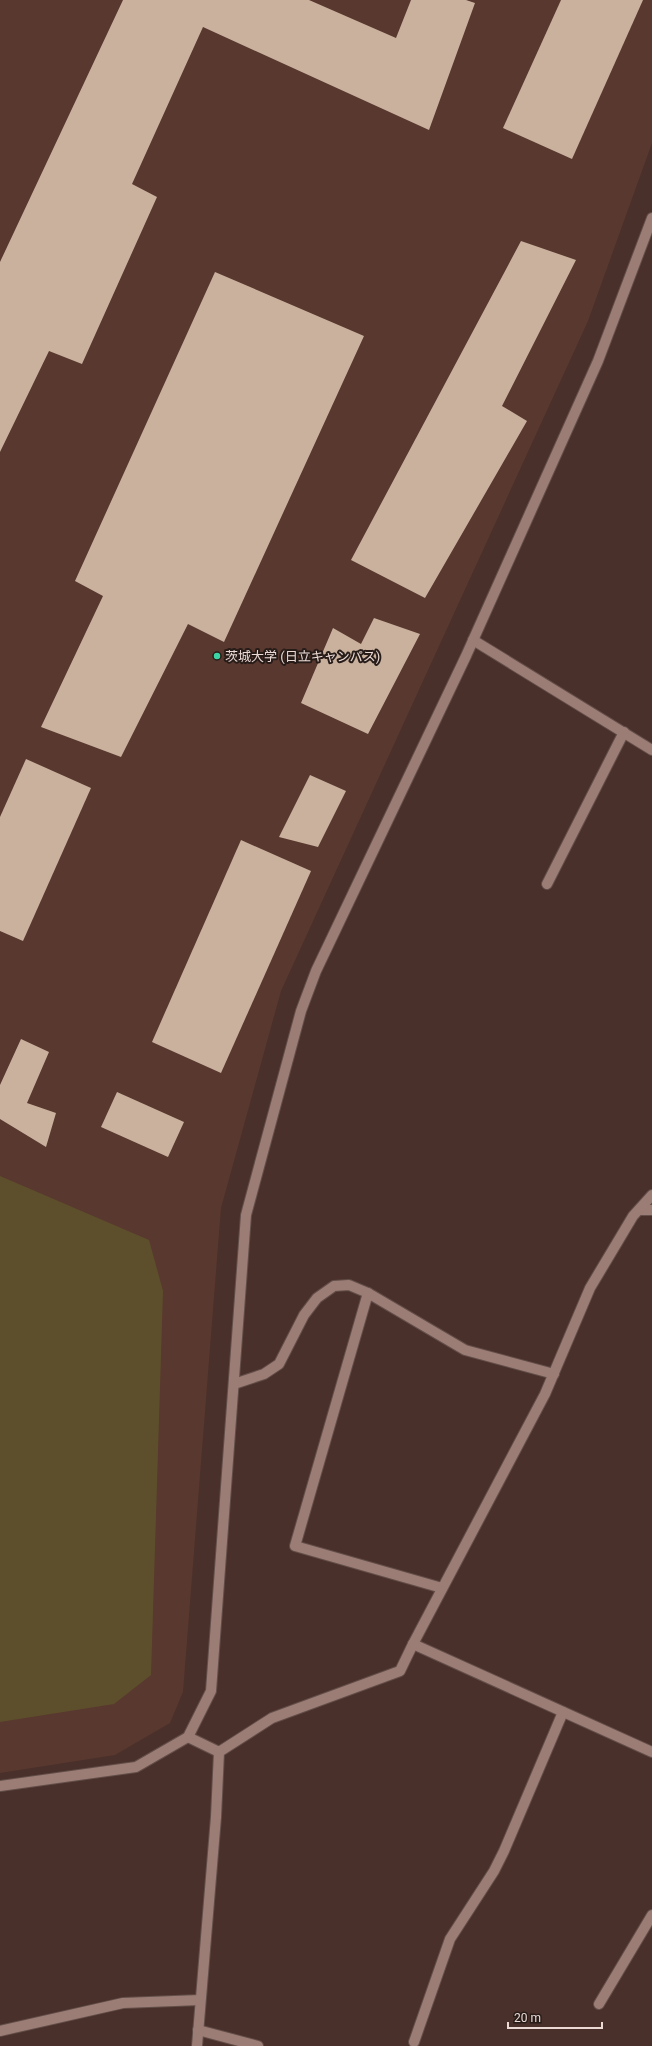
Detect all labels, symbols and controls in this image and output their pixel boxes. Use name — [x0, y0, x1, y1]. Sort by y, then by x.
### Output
place label: 茨城大学 (日立キャンパス) — [225, 649, 380, 664]
marker: 茨城大学 (日立キャンパス) — [212, 651, 222, 661]
scale bar — [508, 2004, 602, 2030]
text: 20 m — [514, 2011, 541, 2025]

